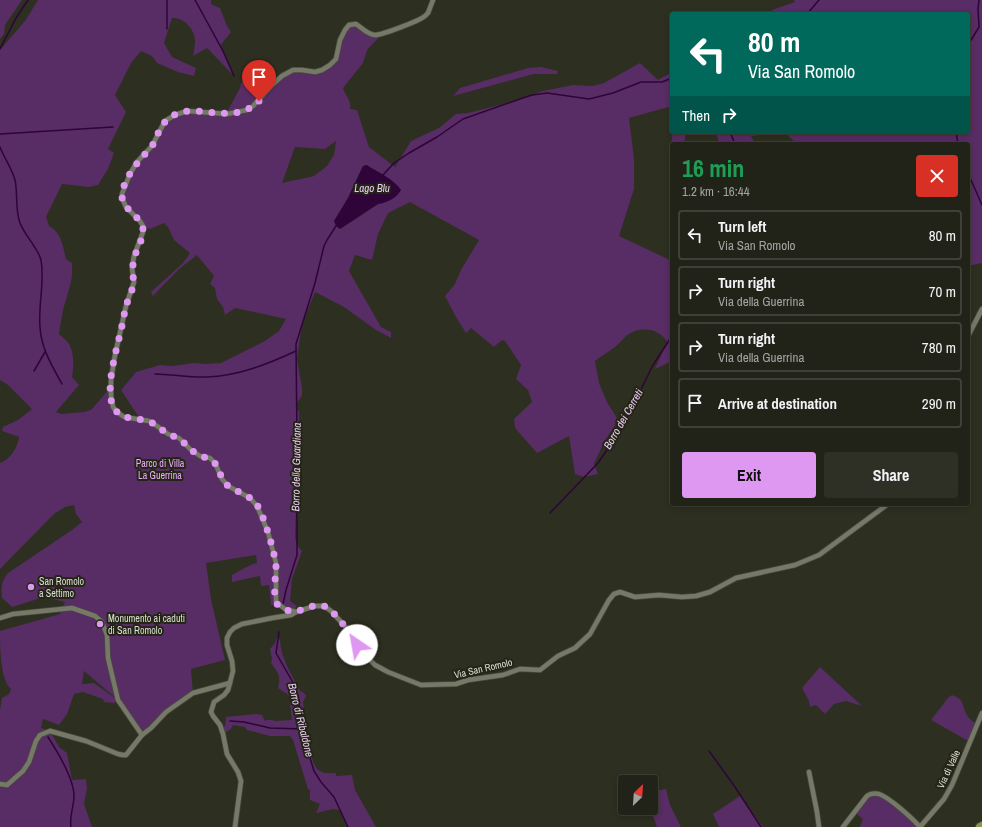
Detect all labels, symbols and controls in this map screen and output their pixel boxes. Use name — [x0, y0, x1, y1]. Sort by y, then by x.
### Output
text: 80 m — [748, 23, 800, 61]
icon: left — [682, 28, 734, 80]
text: Via San Romolo — [748, 59, 855, 84]
pin — [242, 60, 276, 101]
icon: arrive — [248, 66, 270, 88]
icon: right — [718, 104, 740, 126]
text: Then — [682, 105, 710, 126]
text: 16 min — [682, 152, 744, 184]
button: close — [916, 155, 958, 197]
water label: Lago Blu — [354, 181, 390, 195]
text: 1.2 km · 16:44 — [682, 183, 750, 200]
text: Turn left — [718, 216, 766, 237]
icon: left — [684, 224, 706, 246]
text: 80 m — [929, 225, 956, 246]
text: Via San Romolo — [718, 237, 795, 254]
text: Turn right — [718, 272, 775, 293]
icon: right — [684, 280, 706, 302]
text: 70 m — [929, 281, 956, 302]
text: Via della Guerrina — [718, 293, 804, 310]
text: Turn right — [718, 328, 775, 349]
icon: right — [684, 336, 706, 358]
text: 780 m — [922, 337, 956, 358]
text: Via della Guerrina — [718, 349, 804, 366]
water label: Borro dei Cerreti — [600, 386, 646, 452]
icon: arrive — [684, 392, 706, 414]
text: Arrive at destination — [718, 393, 837, 414]
text: 290 m — [922, 393, 956, 414]
water label: Borro della Guardiana — [288, 423, 304, 511]
button: Exit — [682, 452, 816, 498]
button: Share — [824, 452, 958, 498]
park label: Parco di Villa La Guerrina — [136, 457, 185, 482]
place label: San Romolo a Settimo — [39, 575, 85, 600]
marker: San Romolo a Settimo — [26, 582, 36, 592]
place label: Monumento ai caduti di San Romolo — [108, 612, 185, 637]
marker: Monumento ai caduti di San Romolo — [95, 619, 105, 629]
position arrow — [336, 624, 378, 666]
street label: Via San Romolo — [453, 655, 514, 682]
water label: Borro di Ribaldone — [285, 682, 317, 758]
street label: Via di Valle — [934, 747, 963, 791]
north arrow — [618, 775, 658, 815]
map controls — [618, 775, 658, 815]

